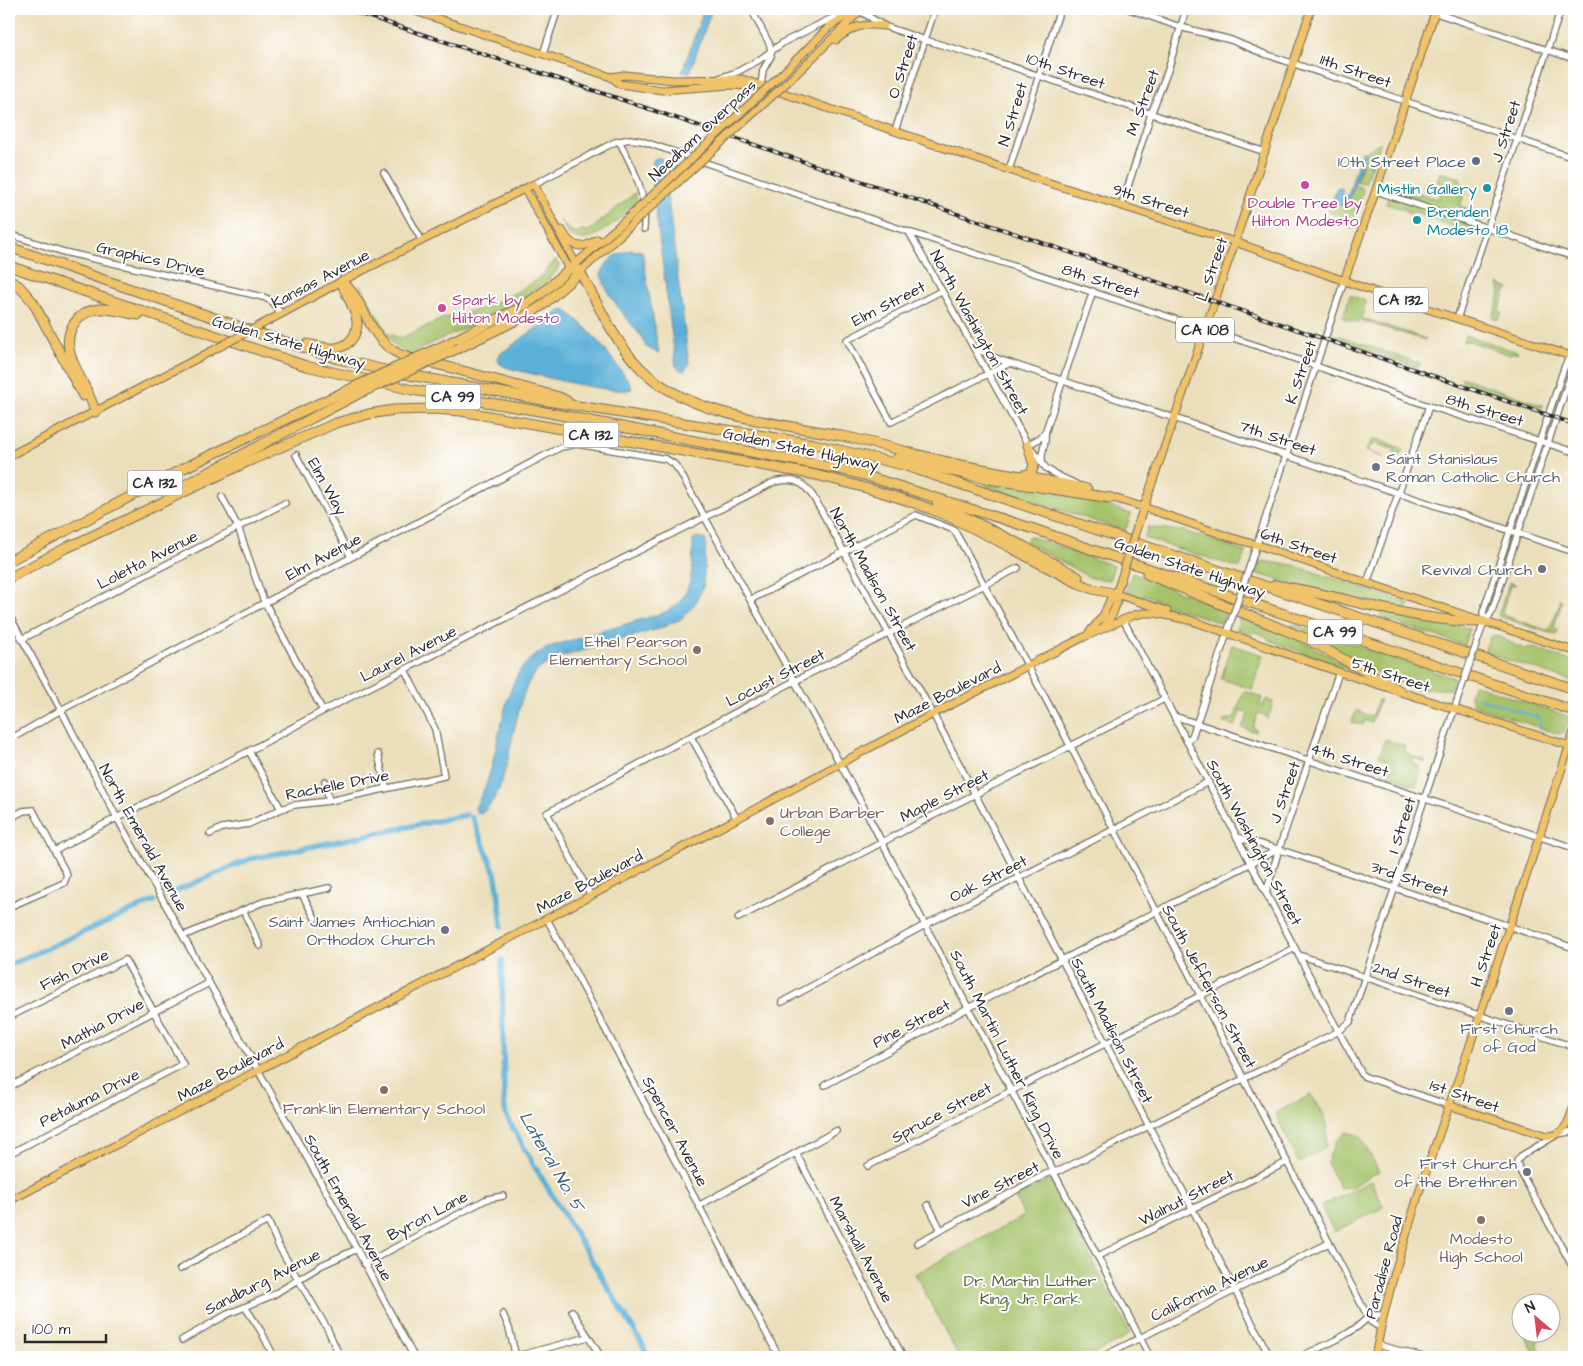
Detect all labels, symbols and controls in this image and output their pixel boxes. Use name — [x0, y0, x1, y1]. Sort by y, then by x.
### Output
street label: O Street — [882, 31, 924, 101]
street label: 10th Street — [1023, 47, 1109, 95]
street label: 11th Street — [1317, 48, 1395, 94]
street label: M Street — [1121, 66, 1165, 139]
street label: Needham Overpass — [644, 75, 761, 187]
street label: N Street — [993, 79, 1033, 149]
street label: J Street — [1486, 97, 1527, 165]
place label: 10th Street Place — [1338, 151, 1466, 173]
marker: 10th Street Place — [1470, 155, 1482, 167]
street label: 9th Street — [1110, 178, 1192, 224]
place label: Mistlin Gallery — [1377, 178, 1477, 201]
marker: Double Tree by Hilton Modesto — [1299, 179, 1311, 191]
marker: Mistlin Gallery — [1481, 182, 1493, 194]
place label: Double Tree by Hilton Modesto — [1248, 192, 1362, 232]
place label: Brenden Modesto 18 — [1427, 201, 1508, 241]
marker: Brenden Modesto 18 — [1411, 214, 1423, 226]
street label: L Street — [1191, 234, 1233, 305]
street label: Graphics Drive — [94, 236, 207, 282]
street label: Kansas Avenue — [267, 244, 374, 314]
street label: North Washington Street — [924, 246, 1034, 420]
street label: 8th Street — [1059, 258, 1143, 304]
street label: Elm Street — [848, 276, 930, 332]
road number: CA 132 — [1374, 288, 1428, 312]
place label: Spark by Hilton Modesto — [452, 289, 559, 329]
marker: Spark by Hilton Modesto — [436, 302, 448, 314]
street label: Golden State Highway — [209, 310, 368, 375]
road number: CA 108 — [1176, 318, 1234, 342]
street label: K Street — [1280, 337, 1322, 407]
road number: CA 99 — [426, 384, 480, 410]
street label: 8th Street — [1443, 388, 1527, 432]
street label: 7th Street — [1236, 415, 1320, 462]
road number: CA 132 — [564, 422, 618, 448]
street label: Golden State Highway — [721, 422, 881, 477]
place label: Saint Stanislaus Roman Catholic Church — [1386, 448, 1560, 488]
street label: Elm Way — [301, 454, 352, 520]
marker: Saint Stanislaus Roman Catholic Church — [1370, 461, 1382, 473]
road number: CA 132 — [128, 470, 182, 496]
street label: North Madison Street — [824, 504, 922, 656]
street label: 6th Street — [1257, 522, 1341, 570]
street label: Loletta Avenue — [93, 525, 202, 595]
street label: Elm Avenue — [282, 528, 366, 586]
street label: Golden State Highway — [1111, 532, 1268, 605]
place label: Revival Church — [1422, 559, 1532, 581]
marker: Revival Church — [1536, 563, 1548, 575]
street label: Laurel Avenue — [356, 620, 461, 688]
road number: CA 99 — [1308, 620, 1362, 644]
place label: Ethel Pearson Elementary School — [550, 631, 687, 672]
street label: Locust Street — [722, 643, 829, 712]
marker: Ethel Pearson Elementary School — [691, 644, 703, 656]
street label: 5th Street — [1349, 652, 1433, 698]
street label: Maze Boulevard — [890, 656, 1005, 729]
street label: 4th Street — [1308, 737, 1392, 783]
street label: South Washington Street — [1200, 756, 1308, 930]
street label: J Street — [1264, 758, 1306, 826]
street label: North Emerald Avenue — [93, 760, 193, 915]
street label: Rachelle Drive — [284, 764, 391, 806]
street label: Maple Street — [896, 764, 993, 828]
street label: I Street — [1382, 794, 1422, 856]
place label: Urban Barber College — [780, 802, 884, 843]
marker: Urban Barber College — [764, 815, 776, 827]
street label: Maze Boulevard — [532, 845, 647, 919]
street label: Oak Street — [946, 850, 1032, 908]
street label: 3rd Street — [1368, 855, 1452, 903]
street label: South Jefferson Street — [1157, 901, 1262, 1073]
place label: Saint James Antiochian Orthodox Church — [268, 911, 435, 951]
street label: H Street — [1465, 920, 1507, 990]
marker: Saint James Antiochian Orthodox Church — [439, 924, 451, 936]
street label: Fish Drive — [36, 944, 113, 996]
street label: South Martin Luther King Drive — [944, 946, 1070, 1164]
street label: South Madison Street — [1066, 954, 1159, 1108]
street label: 2nd Street — [1370, 956, 1454, 1004]
street label: Mathia Drive — [57, 993, 148, 1055]
street label: Pine Street — [869, 994, 955, 1054]
marker: First Church of God — [1503, 1005, 1515, 1017]
place label: First Church of God — [1460, 1018, 1558, 1058]
street label: Maze Boulevard — [173, 1033, 288, 1107]
street label: Petaluma Drive — [36, 1063, 144, 1133]
street label: Spencer Avenue — [637, 1073, 714, 1191]
street label: 1st Street — [1427, 1074, 1503, 1118]
street label: Spruce Street — [887, 1077, 996, 1149]
marker: Franklin Elementary School — [378, 1084, 390, 1096]
place label: Franklin Elementary School — [283, 1098, 485, 1121]
water label: Lateral No. 5 — [513, 1107, 592, 1219]
street label: South Emerald Avenue — [299, 1130, 398, 1285]
place label: First Church of the Brethren — [1394, 1153, 1517, 1193]
street label: Vine Street — [958, 1156, 1044, 1214]
street label: Walnut Street — [1135, 1164, 1238, 1231]
marker: First Church of the Brethren — [1521, 1166, 1533, 1178]
street label: Byron Lane — [383, 1185, 472, 1247]
street label: Marshall Avenue — [824, 1192, 899, 1307]
street label: Paradise Road — [1360, 1213, 1408, 1321]
marker: Modesto High School — [1475, 1214, 1487, 1226]
place label: Modesto High School — [1439, 1228, 1523, 1269]
street label: Sandburg Avenue — [201, 1243, 325, 1321]
street label: California Avenue — [1147, 1251, 1272, 1327]
park label: Dr. Martin Luther King, Jr. Park — [964, 1270, 1096, 1311]
north arrow — [1510, 1294, 1560, 1344]
text: N — [1522, 1296, 1539, 1318]
scale bar — [25, 1311, 106, 1343]
text: 100 m — [32, 1319, 71, 1340]

